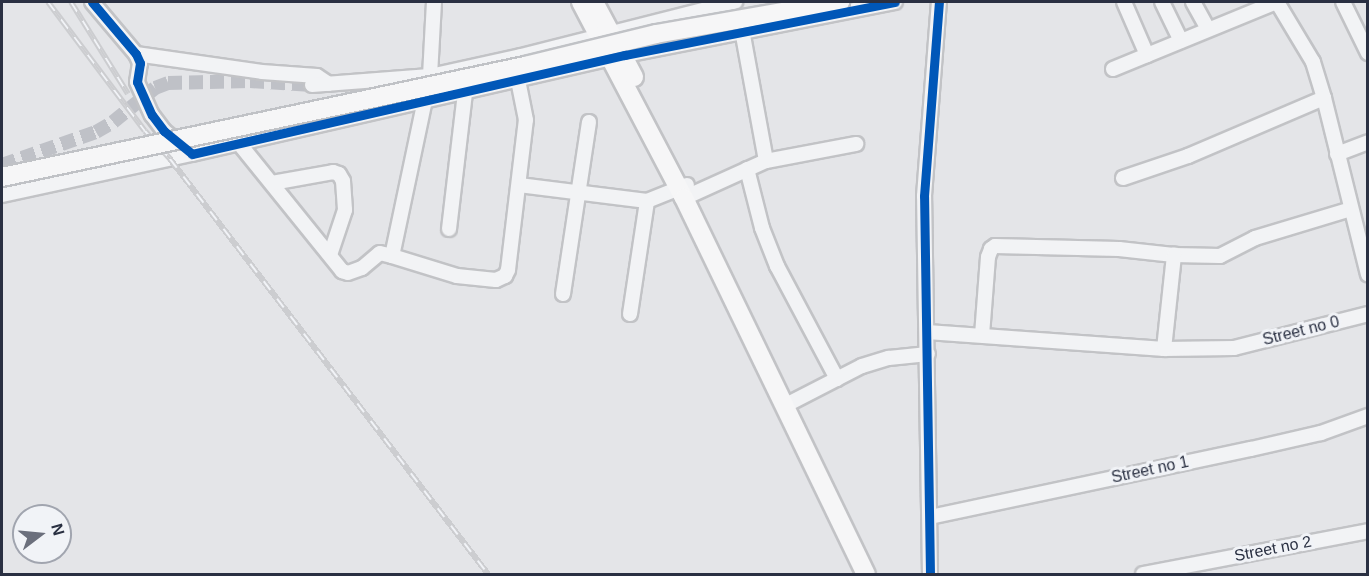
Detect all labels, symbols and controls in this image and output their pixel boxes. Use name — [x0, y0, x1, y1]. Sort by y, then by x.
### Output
street label: Street no 0 — [1261, 312, 1341, 350]
street label: Street no 1 — [1110, 452, 1190, 488]
north arrow — [12, 504, 72, 564]
text: N — [48, 522, 68, 537]
street label: Street no 2 — [1233, 532, 1313, 566]

